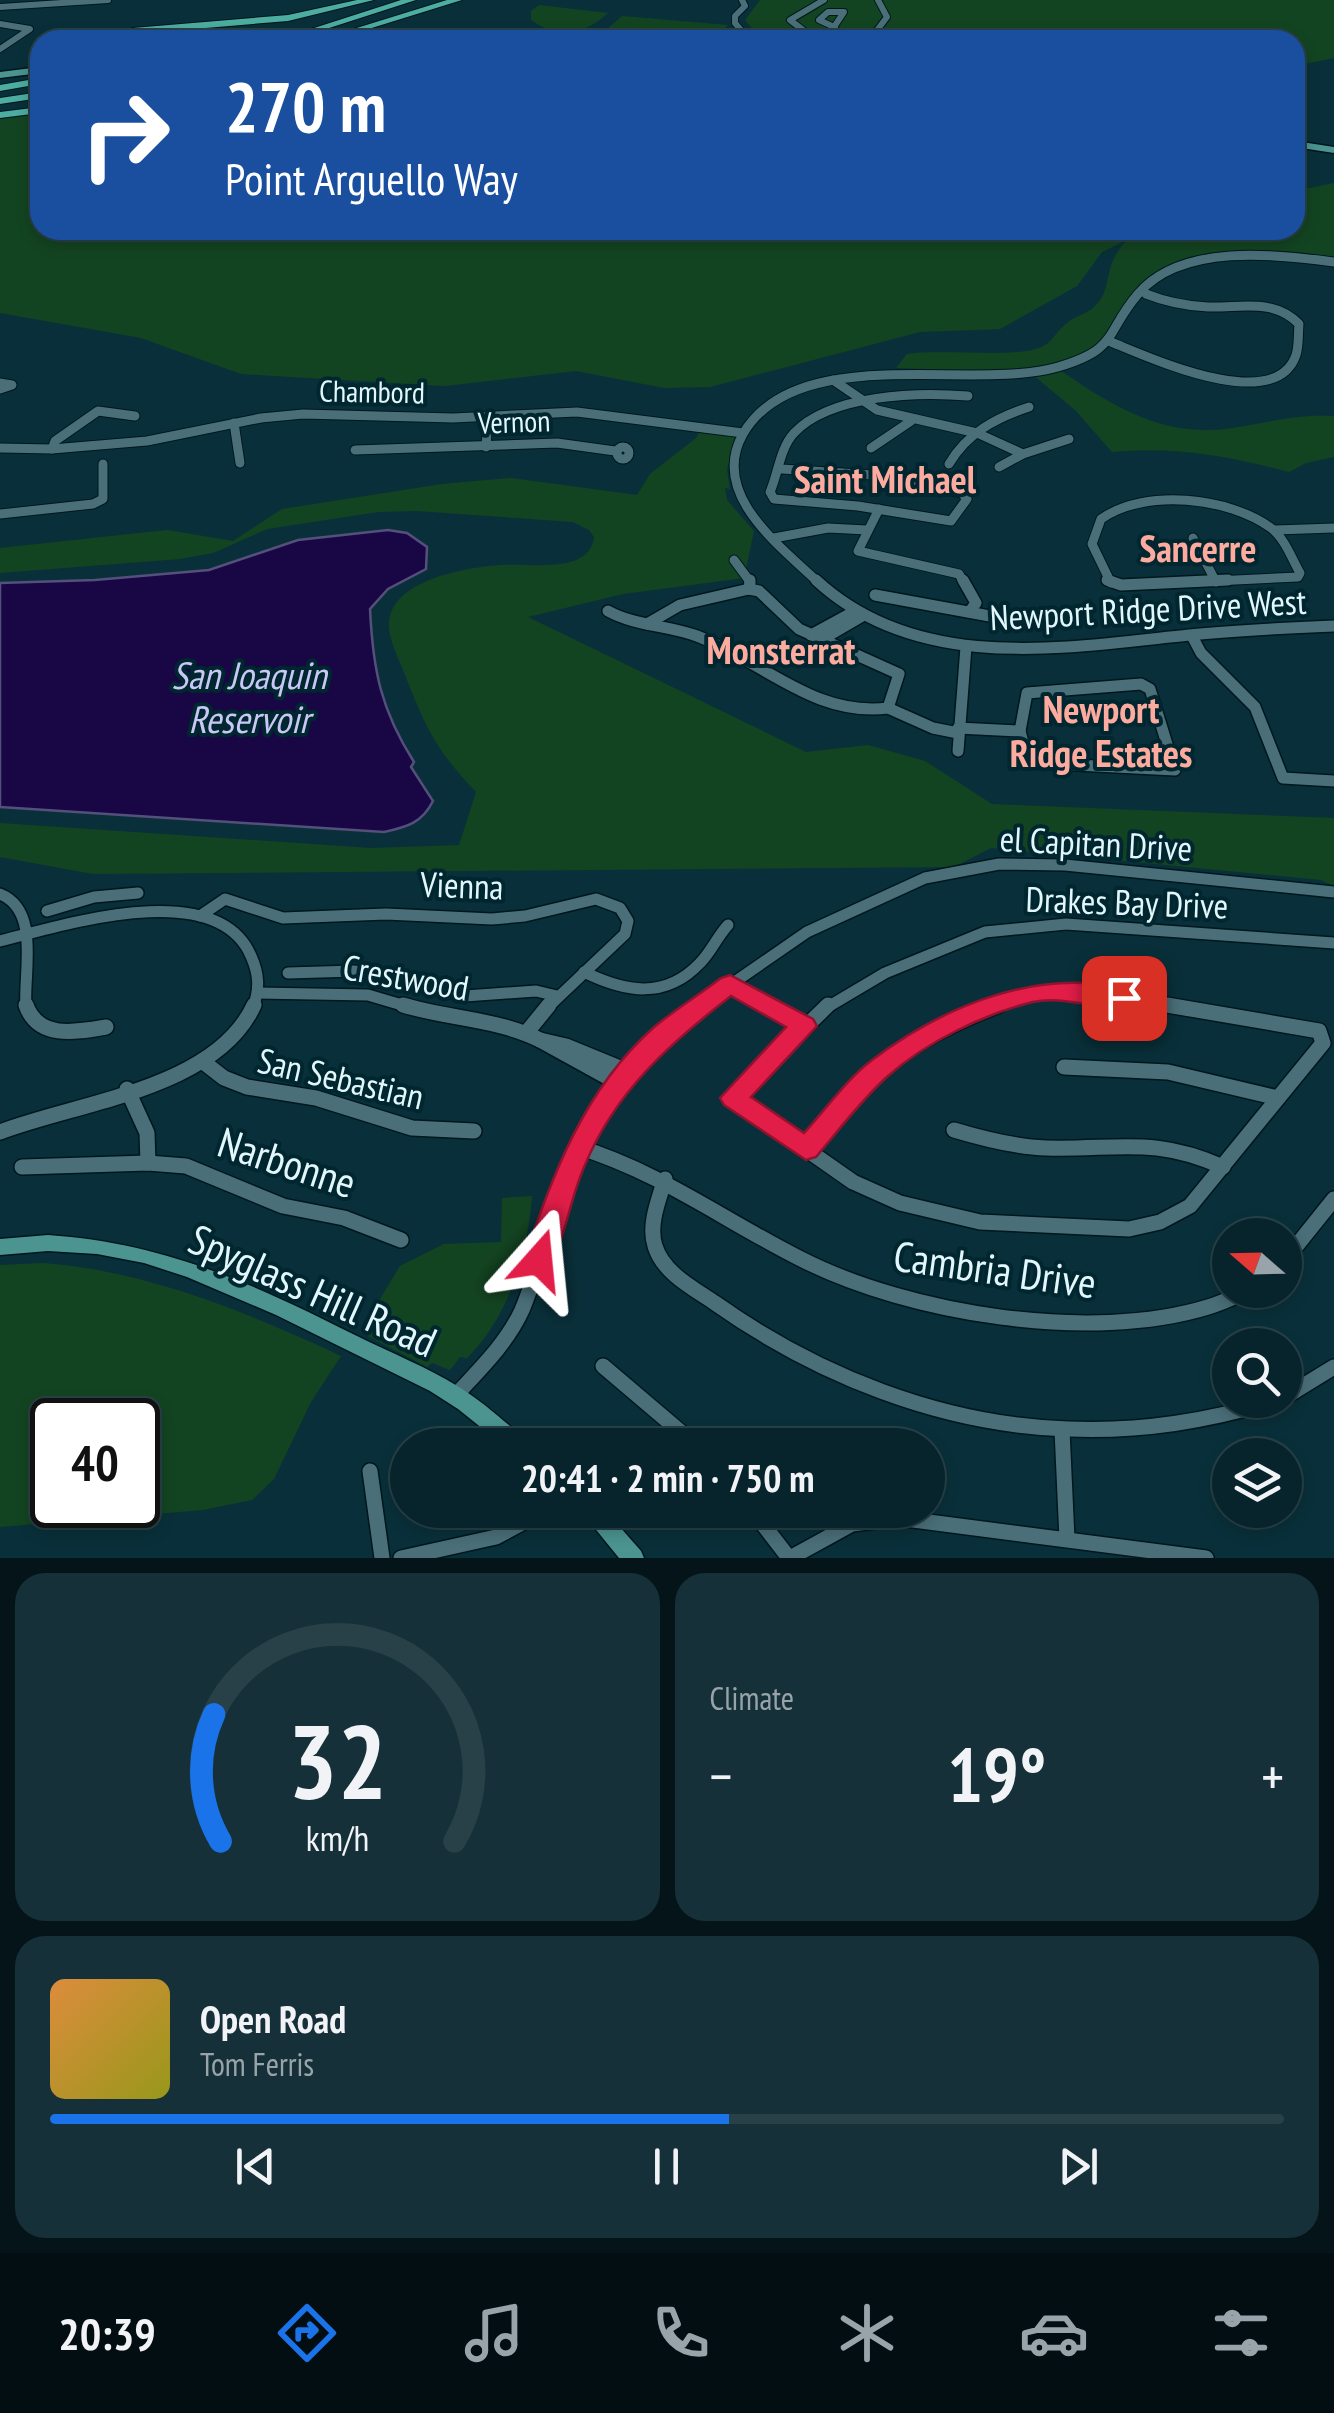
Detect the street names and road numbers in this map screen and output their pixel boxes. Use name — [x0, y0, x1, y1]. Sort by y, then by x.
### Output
street label: Chambord — [319, 371, 425, 411]
street label: Vernon — [476, 400, 551, 442]
street label: Newport Ridge Drive West — [989, 578, 1308, 640]
street label: el Capitan Drive — [999, 815, 1193, 871]
street label: Vienna — [419, 861, 504, 909]
street label: Drakes Bay Drive — [1025, 875, 1229, 929]
street label: Crestwood — [340, 943, 472, 1011]
street label: San Sebastian — [254, 1037, 428, 1119]
street label: Narbonne — [211, 1114, 363, 1210]
street label: Spyglass Hill Road — [181, 1211, 445, 1369]
street label: Cambria Drive — [890, 1228, 1100, 1310]

